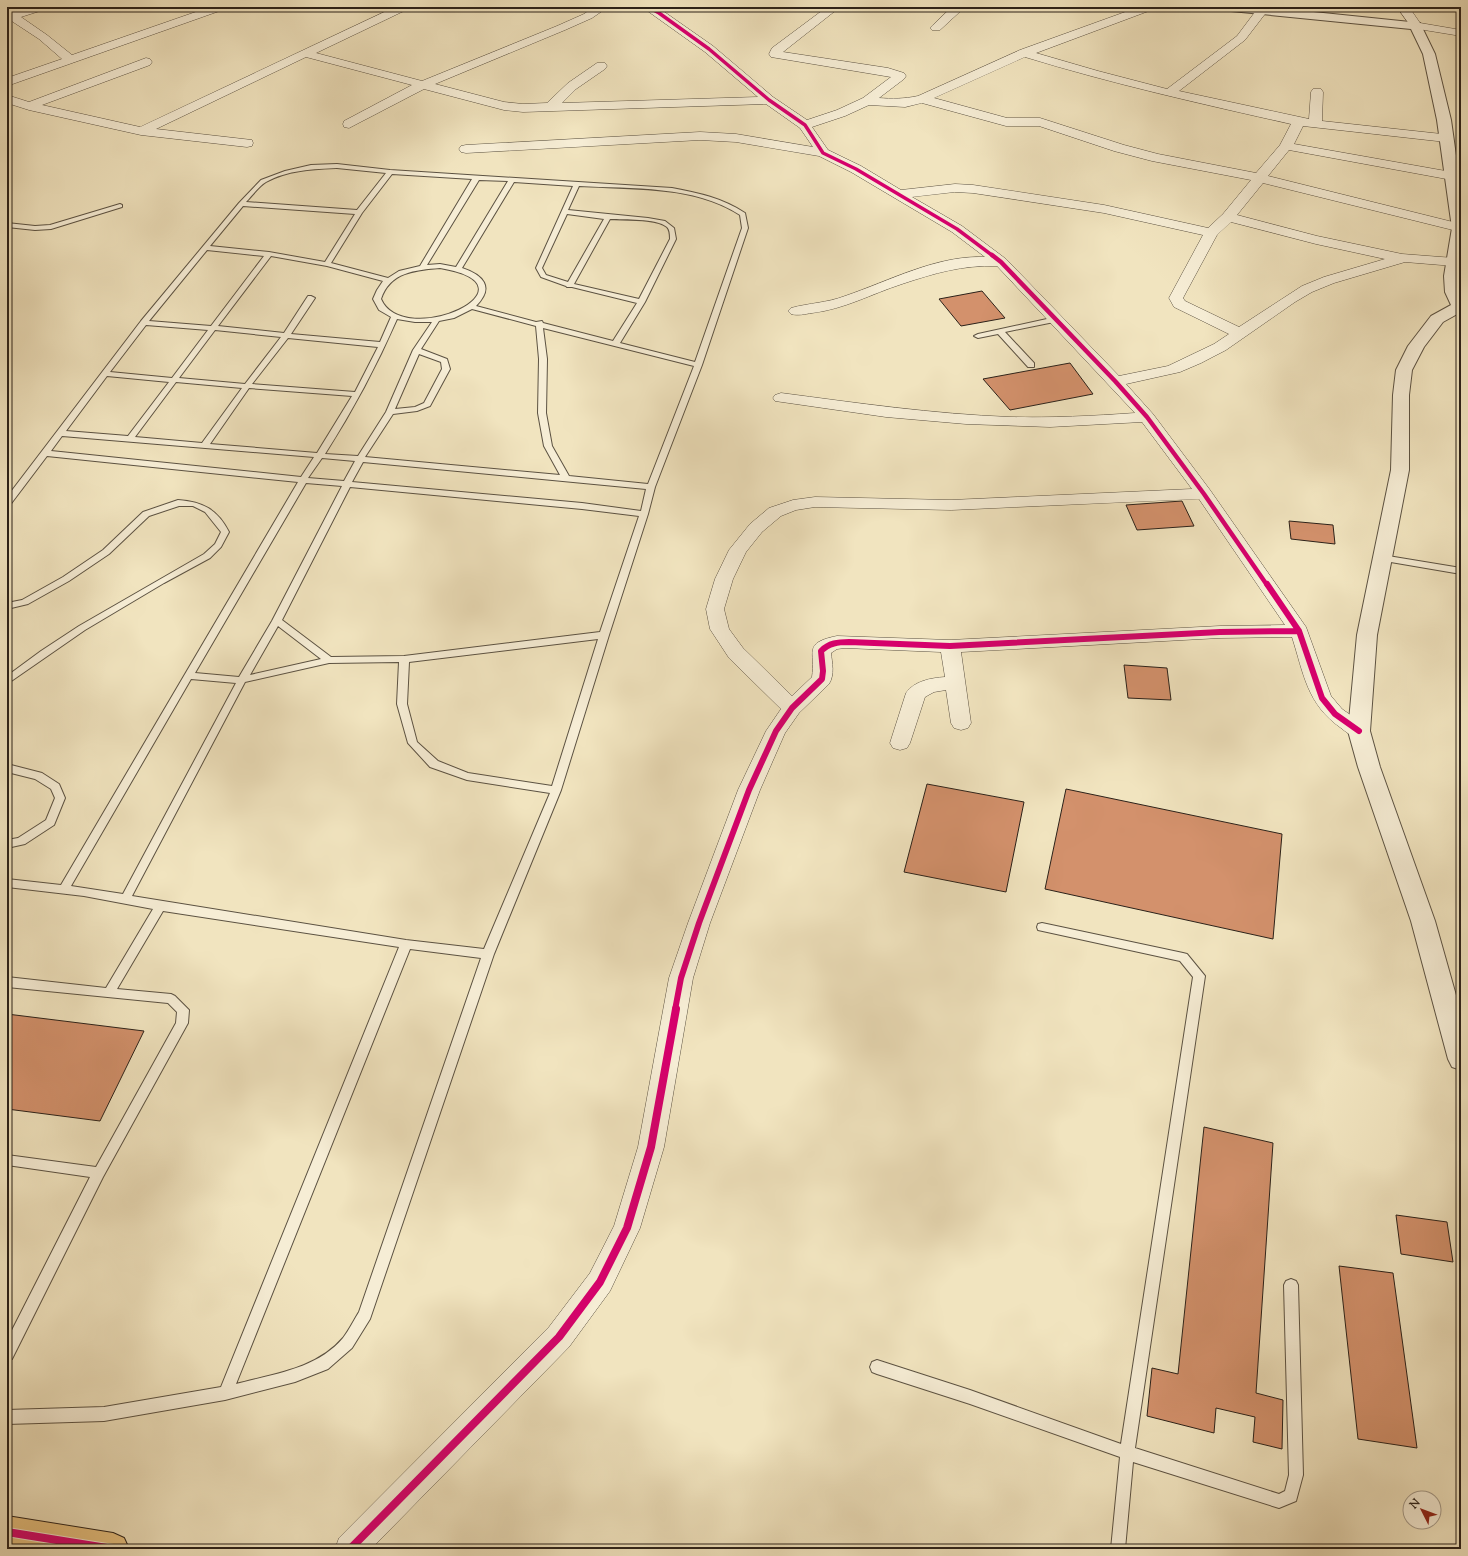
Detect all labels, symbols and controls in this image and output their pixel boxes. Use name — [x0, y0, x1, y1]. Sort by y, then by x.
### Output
north arrow — [1402, 1490, 1442, 1530]
text: N — [1406, 1495, 1424, 1513]

